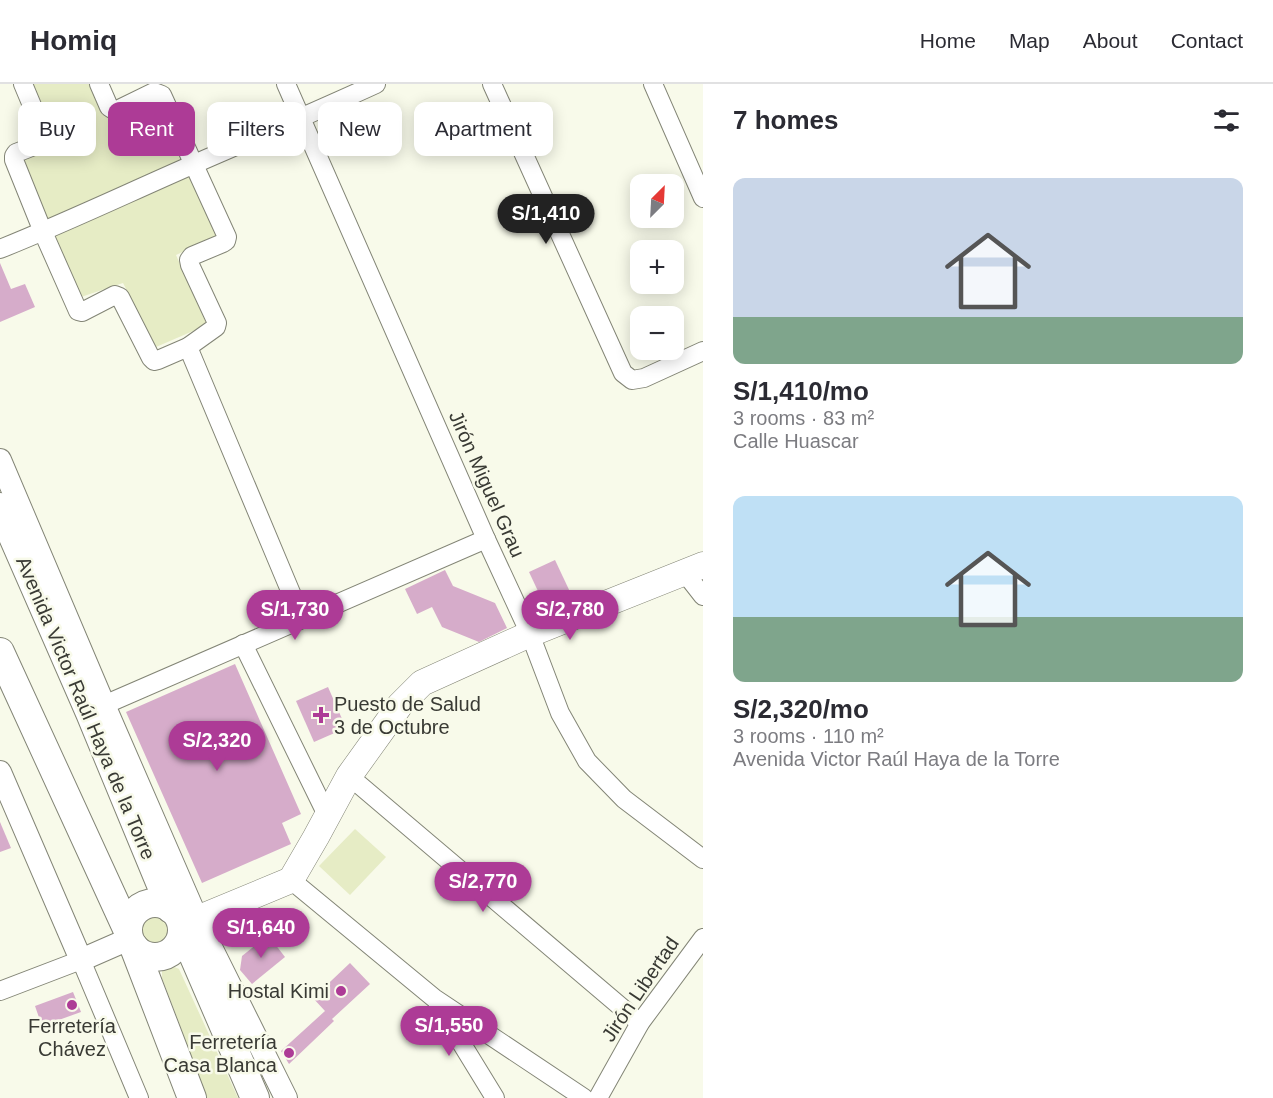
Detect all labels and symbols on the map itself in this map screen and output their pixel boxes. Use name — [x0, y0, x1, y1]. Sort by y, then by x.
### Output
north arrow — [630, 174, 684, 228]
pin: S/1,410 — [491, 194, 601, 245]
street label: Jirón Miguel Grau — [445, 407, 529, 561]
street label: Avenida Victor Raúl Haya de la Torre — [12, 553, 160, 863]
pin: S/1,730 — [240, 590, 350, 641]
pin: S/2,780 — [515, 590, 625, 641]
place label: Puesto de Salud 3 de Octubre — [334, 693, 481, 738]
marker: Puesto de Salud 3 de Octubre — [312, 706, 330, 724]
pin: S/2,320 — [162, 721, 272, 772]
pin: S/2,770 — [428, 862, 538, 913]
pin: S/1,640 — [206, 908, 316, 959]
street label: Jirón Libertad — [597, 933, 683, 1045]
place label: Hostal Kimi — [228, 980, 329, 1002]
marker: Hostal Kimi — [334, 984, 348, 998]
marker: Ferretería Chávez — [65, 998, 79, 1012]
pin: S/1,550 — [394, 1006, 504, 1057]
place label: Ferretería Chávez — [28, 1015, 117, 1060]
place label: Ferretería Casa Blanca — [164, 1031, 278, 1076]
marker: Ferretería Casa Blanca — [282, 1046, 296, 1060]

